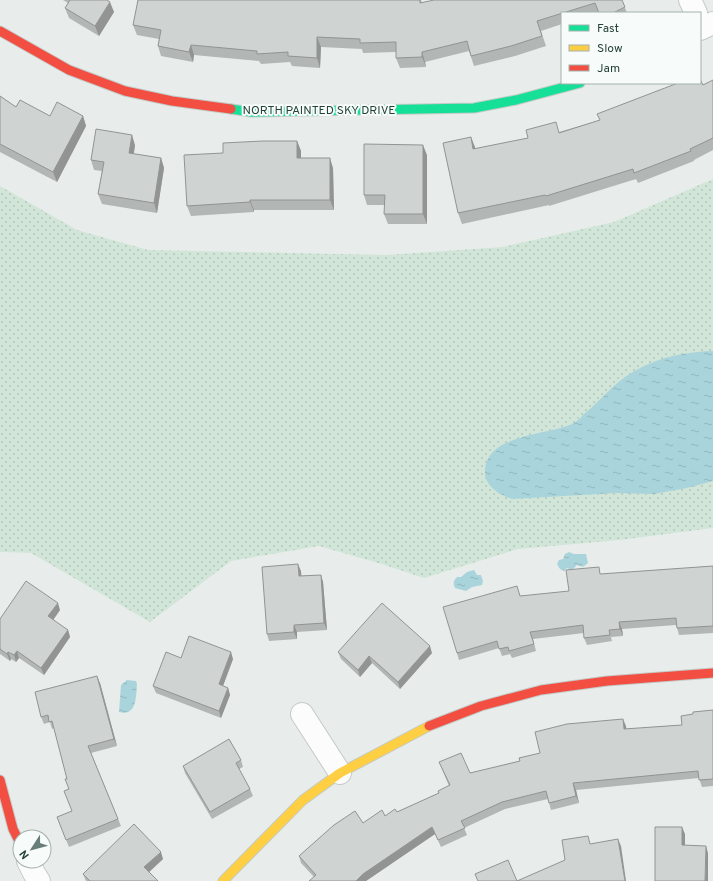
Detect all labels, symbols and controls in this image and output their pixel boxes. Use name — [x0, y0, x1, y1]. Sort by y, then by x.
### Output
legend — [561, 12, 701, 84]
text: Fast — [597, 21, 619, 37]
text: Slow — [597, 41, 623, 57]
text: Jam — [597, 61, 620, 77]
street label: NORTH PAINTED SKY DRIVE — [243, 103, 395, 119]
north arrow — [12, 829, 52, 869]
text: N — [17, 847, 33, 862]

